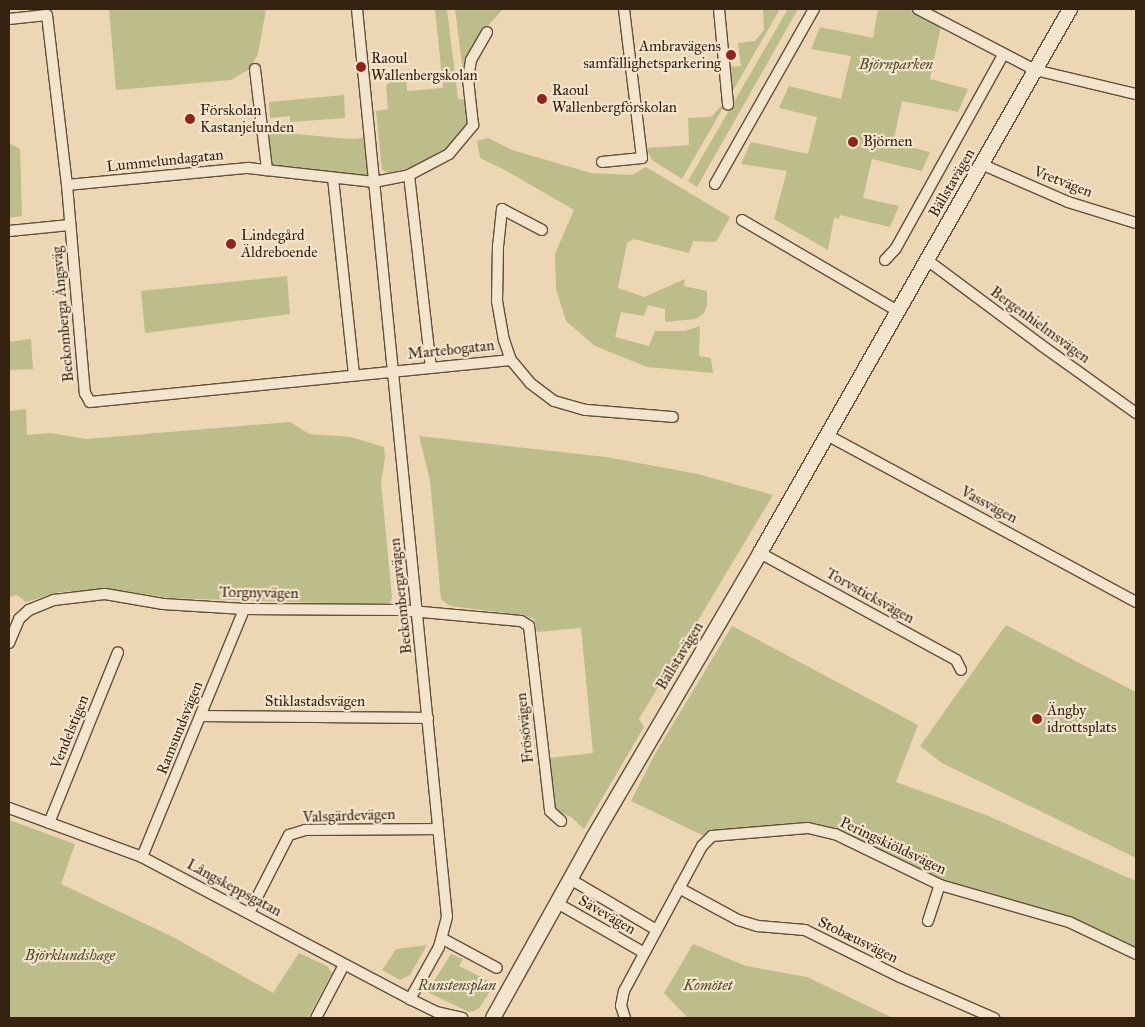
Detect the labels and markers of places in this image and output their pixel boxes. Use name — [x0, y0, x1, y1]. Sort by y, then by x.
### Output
place label: Ambravägens samfällighetsparkering — [583, 37, 721, 72]
place label: Raoul Wallenbergskolan — [371, 49, 478, 84]
marker: Ambravägens samfällighetsparkering — [725, 49, 737, 61]
marker: Raoul Wallenbergskolan — [355, 61, 367, 73]
place label: Raoul Wallenbergförskolan — [552, 81, 677, 116]
marker: Raoul Wallenbergförskolan — [536, 93, 548, 105]
place label: Förskolan Kastanjelunden — [200, 101, 294, 136]
marker: Förskolan Kastanjelunden — [184, 113, 196, 125]
place label: Björnen — [863, 133, 912, 151]
marker: Björnen — [847, 136, 859, 148]
place label: Lindegård Äldreboende — [241, 226, 318, 261]
marker: Lindegård Äldreboende — [225, 238, 237, 250]
place label: Ängby idrottsplats — [1047, 701, 1116, 736]
marker: Ängby idrottsplats — [1031, 713, 1043, 725]

